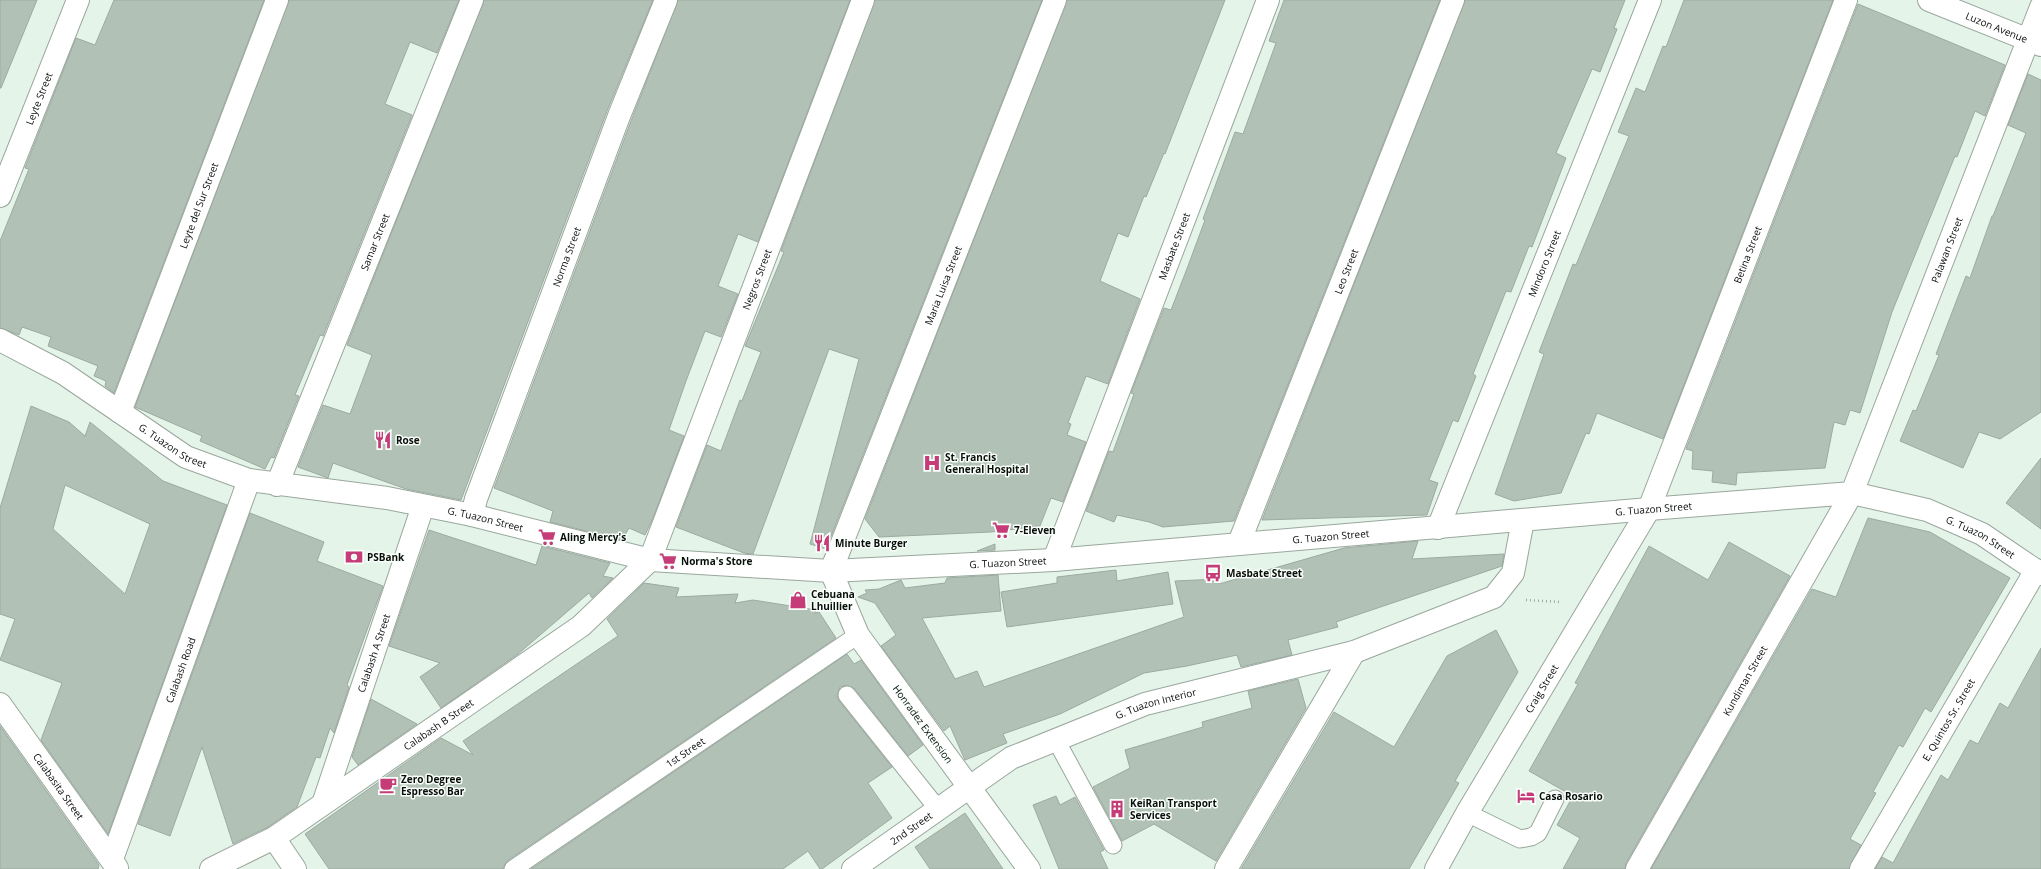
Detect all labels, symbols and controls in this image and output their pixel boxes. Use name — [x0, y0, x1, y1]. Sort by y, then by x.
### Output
street label: Luzon Avenue — [1964, 8, 2030, 46]
street label: Leyte Street — [22, 70, 56, 127]
street label: Leyte del Sur Street — [176, 160, 222, 250]
street label: Masbate Street — [1155, 210, 1193, 282]
street label: Samar Street — [357, 211, 393, 273]
street label: Palawan Street — [1927, 214, 1966, 285]
street label: Norma Street — [549, 224, 584, 289]
street label: Betina Street — [1730, 224, 1765, 285]
street label: Mindoro Street — [1525, 228, 1564, 299]
street label: Maria Luisa Street — [921, 243, 965, 327]
street label: Leo Street — [1331, 246, 1361, 296]
street label: Negros Street — [739, 247, 775, 312]
street label: G. Tuazon Street — [136, 420, 209, 471]
restaurant icon: Rose — [373, 430, 393, 450]
place label: Rose — [396, 433, 420, 447]
place label: St. Francis General Hospital — [945, 450, 1029, 476]
hospital icon: St. Francis General Hospital — [922, 453, 942, 473]
street label: G. Tuazon Street — [1615, 499, 1693, 519]
street label: G. Tuazon Street — [447, 503, 525, 535]
street label: G. Tuazon Street — [1944, 512, 2018, 562]
supermarket icon: 7-Eleven — [991, 520, 1011, 540]
place label: 7-Eleven — [1014, 523, 1056, 537]
street label: G. Tuazon Street — [1292, 526, 1370, 547]
supermarket icon: Aling Mercy's — [537, 527, 557, 547]
place label: Aling Mercy's — [560, 530, 626, 544]
restaurant icon: Minute Burger — [812, 533, 832, 553]
place label: Minute Burger — [835, 536, 908, 550]
bank icon: PSBank — [344, 547, 364, 567]
place label: PSBank — [367, 550, 405, 564]
supermarket icon: Norma's Store — [658, 551, 678, 571]
street label: G. Tuazon Street — [969, 553, 1047, 571]
place label: Norma's Store — [681, 554, 753, 568]
bus stop icon: Masbate Street — [1203, 563, 1223, 583]
place label: Masbate Street — [1226, 566, 1303, 580]
place label: Cebuana Lhuillier — [811, 587, 855, 613]
shop icon: Cebuana Lhuillier — [788, 590, 808, 610]
street label: Calabash A Street — [354, 612, 393, 694]
street label: Calabash Road — [162, 635, 199, 705]
street label: Kundiman Street — [1719, 643, 1771, 718]
street label: Craig Street — [1521, 661, 1562, 716]
street label: E. Quintos Sr. Street — [1919, 676, 1978, 763]
street label: Honradez Extension — [890, 682, 956, 766]
street label: G. Tuazon Interior — [1113, 685, 1198, 722]
street label: Calabash B Street — [401, 695, 477, 754]
street label: 1st Street — [663, 734, 708, 771]
street label: Calabasita Street — [30, 750, 87, 823]
place label: Zero Degree Espresso Bar — [401, 772, 465, 798]
cafe icon: Zero Degree Espresso Bar — [378, 775, 398, 795]
hotel icon: Casa Rosario — [1516, 786, 1536, 806]
place label: Casa Rosario — [1539, 789, 1603, 803]
place label: KeiRan Transport Services — [1130, 796, 1217, 822]
building icon: KeiRan Transport Services — [1107, 799, 1127, 819]
street label: 2nd Street — [887, 808, 935, 848]

